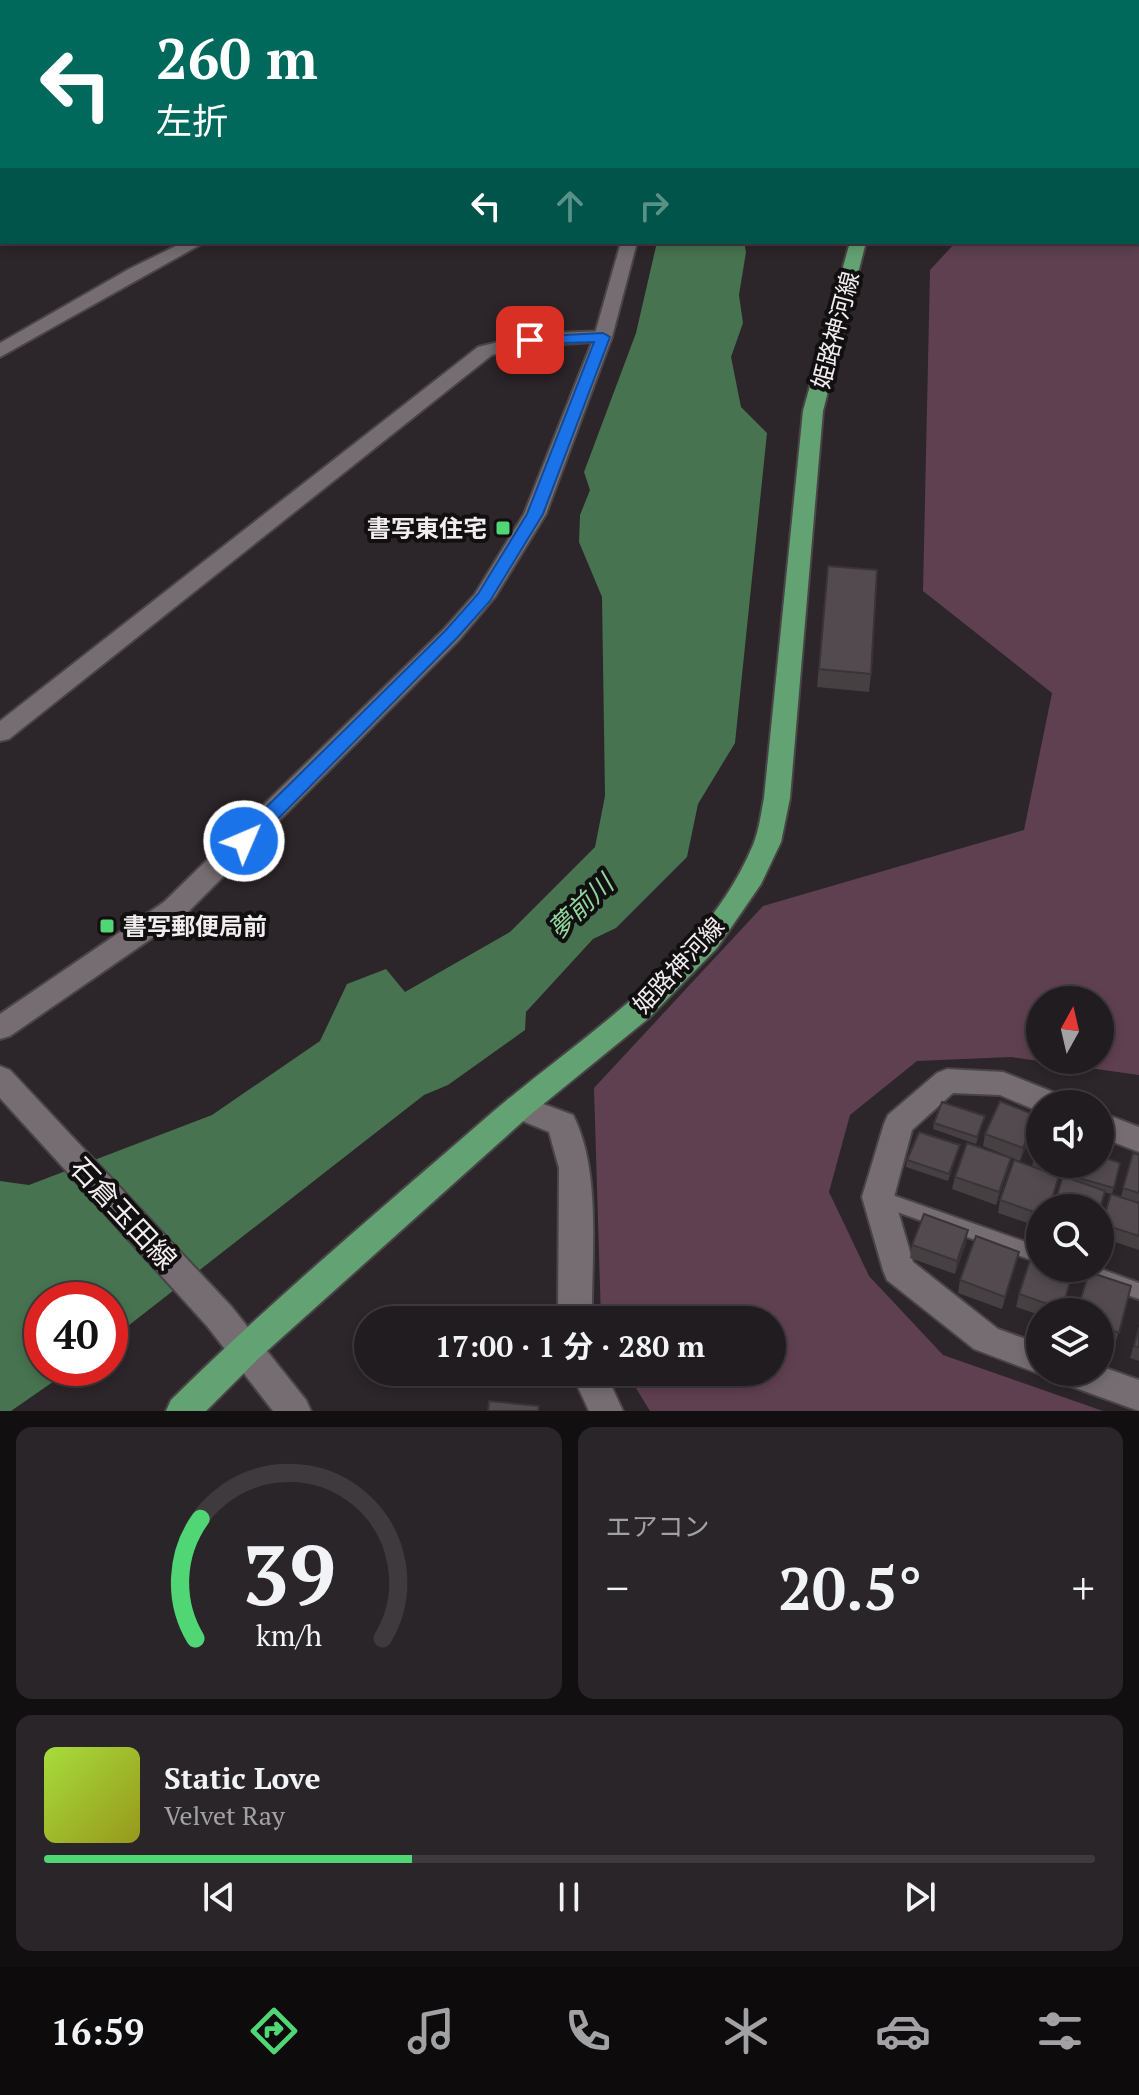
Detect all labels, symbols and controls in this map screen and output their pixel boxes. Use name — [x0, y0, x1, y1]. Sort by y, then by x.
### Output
text: 260 m — [156, 21, 318, 95]
icon: left — [24, 32, 128, 136]
text: 左折 — [156, 97, 228, 144]
icon: left — [464, 184, 508, 228]
icon: ahead — [548, 184, 592, 228]
icon: right — [632, 184, 676, 228]
street label: 姫路神河線 — [804, 268, 866, 392]
pin — [496, 306, 564, 374]
icon: arrive — [508, 318, 552, 362]
place label: 書写東住宅 — [367, 512, 487, 544]
marker: 書写東住宅 — [494, 519, 512, 537]
position arrow — [202, 799, 286, 883]
water label: 夢前川 — [540, 865, 622, 945]
place label: 書写郵便局前 — [123, 910, 267, 942]
street label: 姫路神河線 — [625, 910, 731, 1020]
marker: 書写郵便局前 — [98, 917, 116, 935]
north arrow — [1026, 986, 1114, 1074]
map controls — [1026, 986, 1114, 1386]
button: sound — [1026, 1090, 1114, 1178]
street label: 石倉玉田線 — [63, 1149, 185, 1277]
button: search — [1026, 1194, 1114, 1282]
speed limit sign: 40 — [24, 1282, 128, 1386]
button: layers — [1026, 1298, 1114, 1386]
text: 17:00 · 1 分 · 280 m — [435, 1326, 705, 1366]
text: エアコン — [606, 1509, 710, 1543]
text: 39 — [242, 1519, 336, 1629]
text: 20.5° — [778, 1548, 922, 1627]
text: − — [606, 1558, 629, 1617]
text: + — [1072, 1558, 1095, 1617]
text: km/h — [256, 1616, 322, 1654]
text: Static Love — [164, 1758, 321, 1798]
text: Velvet Ray — [164, 1798, 285, 1832]
icon: previous — [197, 1875, 241, 1919]
icon: pause — [547, 1875, 591, 1919]
icon: next — [898, 1875, 942, 1919]
icon: directions — [246, 2003, 302, 2059]
icon: music — [403, 2003, 459, 2059]
icon: phone — [560, 2003, 616, 2059]
icon: climate — [718, 2003, 774, 2059]
icon: car — [875, 2003, 931, 2059]
icon: filters — [1032, 2003, 1088, 2059]
text: 16:59 — [51, 2008, 144, 2055]

